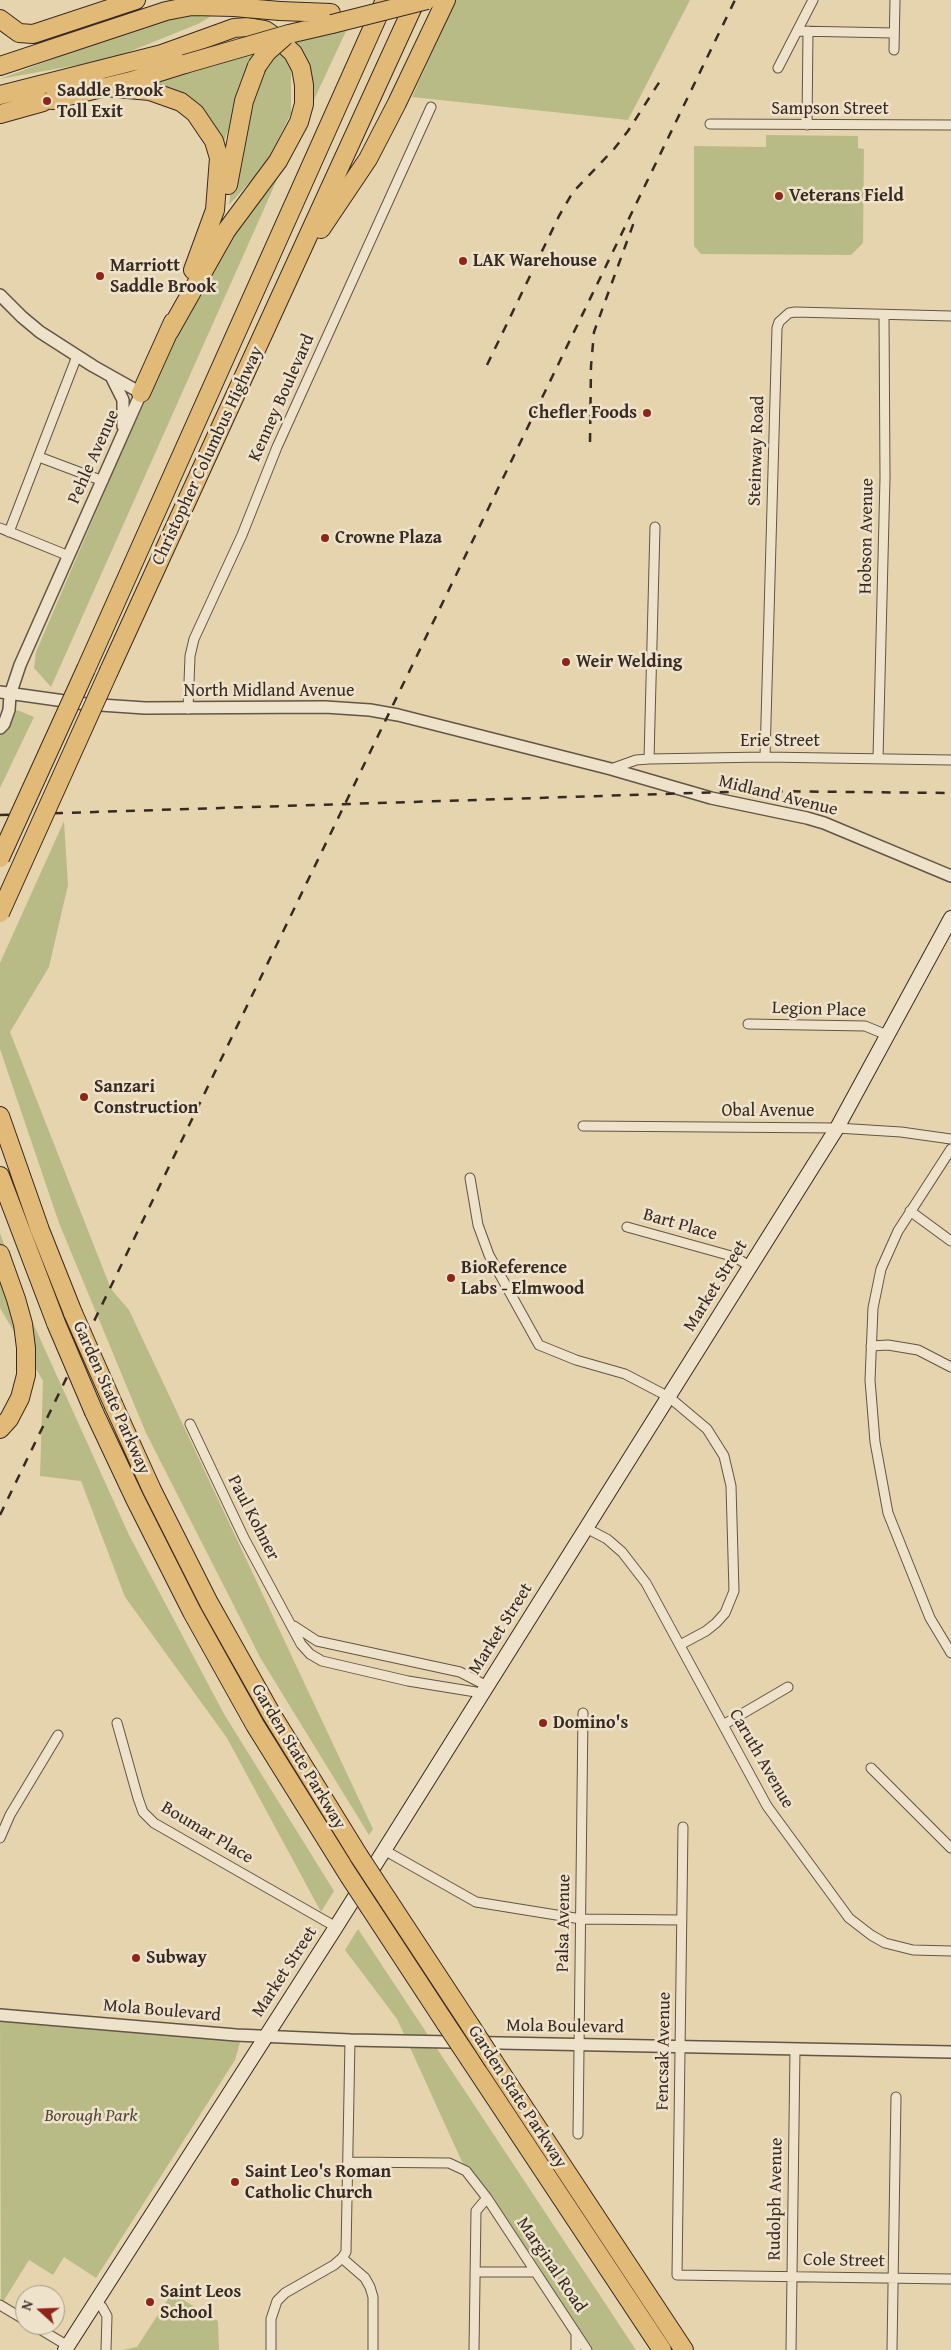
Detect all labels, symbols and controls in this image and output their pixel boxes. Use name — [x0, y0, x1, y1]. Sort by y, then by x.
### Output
place label: Saddle Brook Toll Exit — [57, 80, 163, 122]
marker: Saddle Brook Toll Exit — [41, 95, 53, 107]
street label: Sampson Street — [771, 98, 889, 120]
place label: Veterans Field — [789, 185, 904, 207]
marker: Veterans Field — [773, 190, 785, 202]
place label: LAK Warehouse — [473, 250, 597, 272]
place label: Marriott Saddle Brook — [110, 255, 216, 298]
marker: LAK Warehouse — [457, 255, 469, 267]
marker: Marriott Saddle Brook — [94, 270, 106, 282]
street label: Kenney Boulevard — [244, 331, 320, 465]
street label: Christopher Columbus Highway — [148, 343, 268, 569]
street label: Steinway Road — [744, 395, 770, 507]
place label: Chefler Foods — [529, 402, 637, 424]
street label: Pehle Avenue — [64, 406, 124, 508]
marker: Chefler Foods — [641, 407, 653, 419]
street label: Hobson Avenue — [855, 478, 879, 594]
place label: Crowne Plaza — [335, 527, 442, 549]
marker: Crowne Plaza — [319, 532, 331, 544]
place label: Weir Welding — [576, 651, 682, 673]
marker: Weir Welding — [560, 656, 572, 668]
street label: North Midland Avenue — [184, 680, 354, 702]
street label: Erie Street — [740, 730, 820, 752]
street label: Midland Avenue — [716, 771, 840, 821]
street label: Legion Place — [772, 998, 866, 1022]
place label: Sanzari Construction — [94, 1076, 198, 1118]
marker: Sanzari Construction — [78, 1091, 90, 1103]
street label: Obal Avenue — [721, 1100, 815, 1122]
street label: Bart Place — [640, 1204, 720, 1246]
street label: Market Street — [679, 1236, 753, 1336]
place label: BioReference Labs - Elmwood — [461, 1257, 584, 1300]
marker: BioReference Labs - Elmwood — [445, 1272, 457, 1284]
street label: Garden State Parkway — [67, 1318, 155, 1478]
street label: Paul Kohner — [222, 1472, 284, 1564]
street label: Market Street — [464, 1579, 538, 1679]
street label: Garden State Parkway — [246, 1680, 350, 1834]
street label: Caruth Avenue — [724, 1705, 798, 1813]
place label: Domino's — [553, 1712, 628, 1734]
marker: Domino's — [537, 1717, 549, 1729]
street label: Boumar Place — [157, 1797, 257, 1869]
street label: Palsa Avenue — [552, 1874, 576, 1972]
street label: Market Street — [248, 1923, 322, 2021]
place label: Subway — [146, 1947, 207, 1969]
marker: Subway — [130, 1952, 142, 1964]
street label: Fencsak Avenue — [652, 1991, 676, 2111]
street label: Mola Boulevard — [102, 1995, 222, 2027]
street label: Mola Boulevard — [506, 2015, 624, 2039]
street label: Garden State Parkway — [463, 2022, 571, 2172]
park label: Borough Park — [44, 2105, 138, 2127]
street label: Rudolph Avenue — [764, 2137, 788, 2261]
place label: Saint Leo's Roman Catholic Church — [245, 2161, 391, 2204]
marker: Saint Leo's Roman Catholic Church — [229, 2176, 241, 2188]
street label: Marginal Road — [511, 2213, 591, 2317]
street label: Cole Street — [803, 2249, 885, 2273]
place label: Saint Leos School — [160, 2281, 241, 2324]
north arrow — [15, 2285, 65, 2335]
marker: Saint Leos School — [144, 2296, 156, 2308]
text: N — [16, 2297, 38, 2313]

